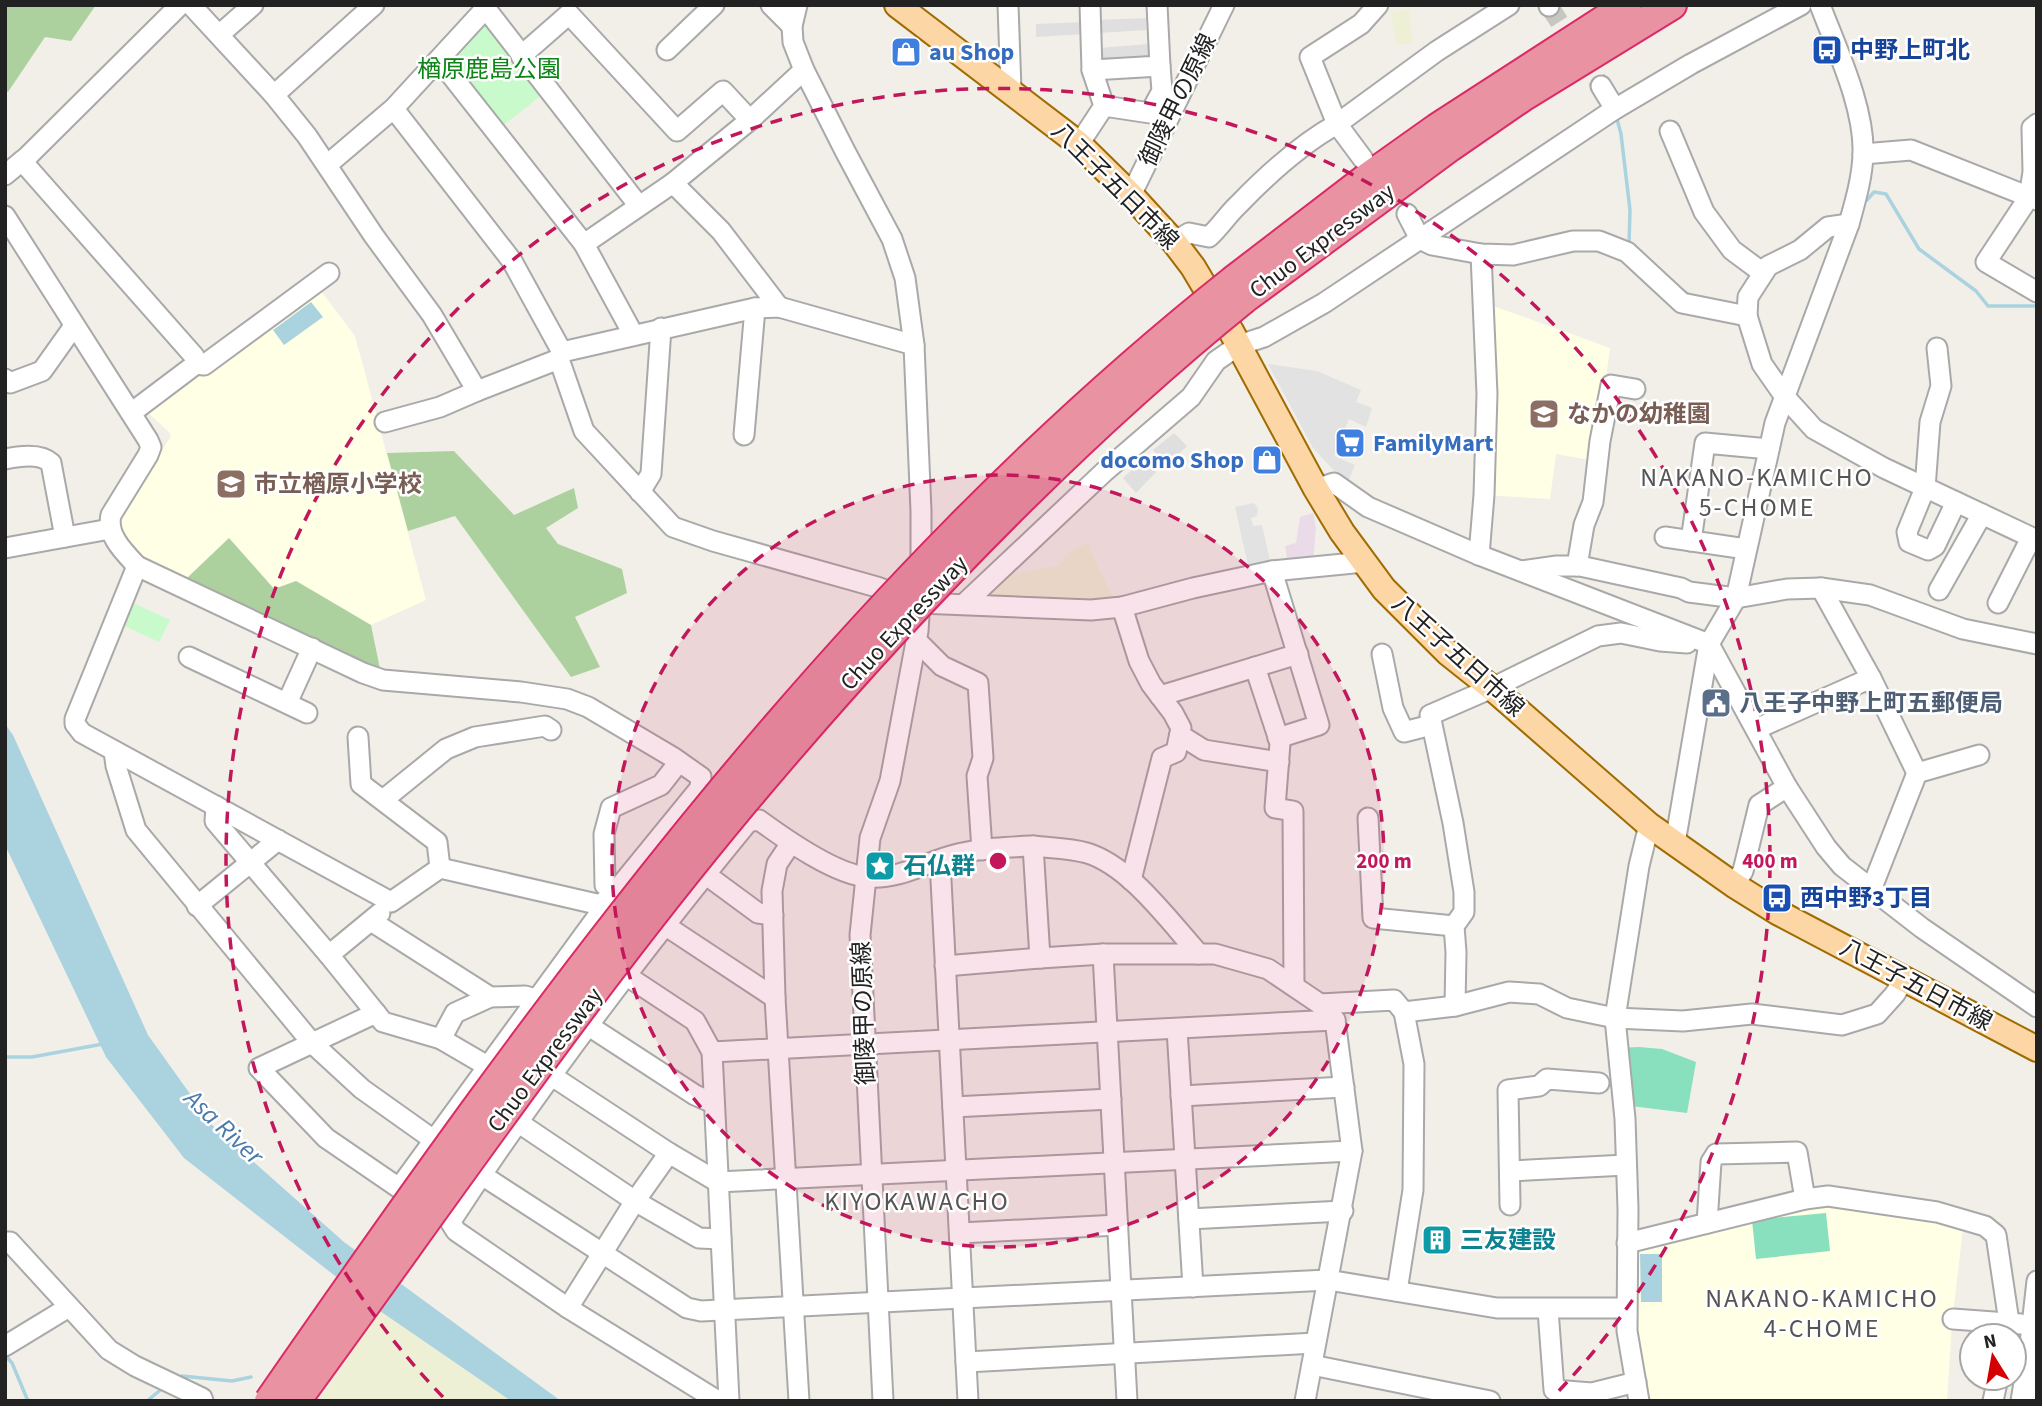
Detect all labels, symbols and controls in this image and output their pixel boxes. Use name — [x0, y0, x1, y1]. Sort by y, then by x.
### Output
street label: 御陵甲の原線 — [1131, 28, 1225, 172]
bus stop icon: 中野上町北 — [1810, 33, 1844, 67]
place label: 中野上町北 — [1850, 33, 1970, 68]
shop icon: au Shop — [889, 35, 923, 69]
place label: au Shop — [929, 35, 1014, 70]
park label: 楢原鹿島公園 — [417, 52, 561, 87]
street label: 八王子五日市線 — [1043, 114, 1187, 258]
street label: Chuo Expressway — [1242, 175, 1402, 307]
school or university icon: なかの幼稚園 — [1527, 397, 1561, 431]
place label: なかの幼稚園 — [1567, 397, 1711, 432]
supermarket icon: FamilyMart — [1333, 426, 1367, 460]
place label: FamilyMart — [1373, 426, 1494, 461]
place label: docomo Shop — [1100, 443, 1244, 478]
shop icon: docomo Shop — [1250, 443, 1284, 477]
district label: NAKANO-KAMICHO 5-CHOME — [1640, 459, 1874, 526]
school or university icon: 市立楢原小学校 — [214, 467, 248, 501]
place label: 市立楢原小学校 — [254, 467, 422, 502]
street label: Chuo Expressway — [832, 547, 976, 699]
street label: 八王子五日市線 — [1384, 587, 1532, 725]
public building icon: 八王子中野上町五郵便局 — [1699, 686, 1733, 720]
place label: 八王子中野上町五郵便局 — [1739, 686, 2003, 721]
text: 200 m — [1356, 846, 1412, 876]
text: 400 m — [1742, 846, 1798, 876]
place icon: 石仏群 — [863, 849, 897, 883]
place label: 石仏群 — [903, 849, 975, 884]
centre of rings — [986, 849, 1010, 873]
bus stop icon: 西中野3丁目 — [1760, 881, 1794, 915]
place label: 西中野3丁目 — [1800, 881, 1933, 916]
street label: 八王子五日市線 — [1834, 930, 1998, 1040]
street label: 御陵甲の原線 — [844, 940, 884, 1086]
street label: Chuo Expressway — [479, 980, 611, 1140]
water label: Asa River — [175, 1079, 273, 1174]
district label: KIYOKAWACHO — [824, 1183, 1010, 1220]
building icon: 三友建設 — [1420, 1223, 1454, 1257]
place label: 三友建設 — [1460, 1223, 1556, 1258]
district label: NAKANO-KAMICHO 4-CHOME — [1705, 1280, 1939, 1347]
north arrow — [1958, 1322, 2028, 1392]
text: N — [1981, 1327, 1999, 1356]

